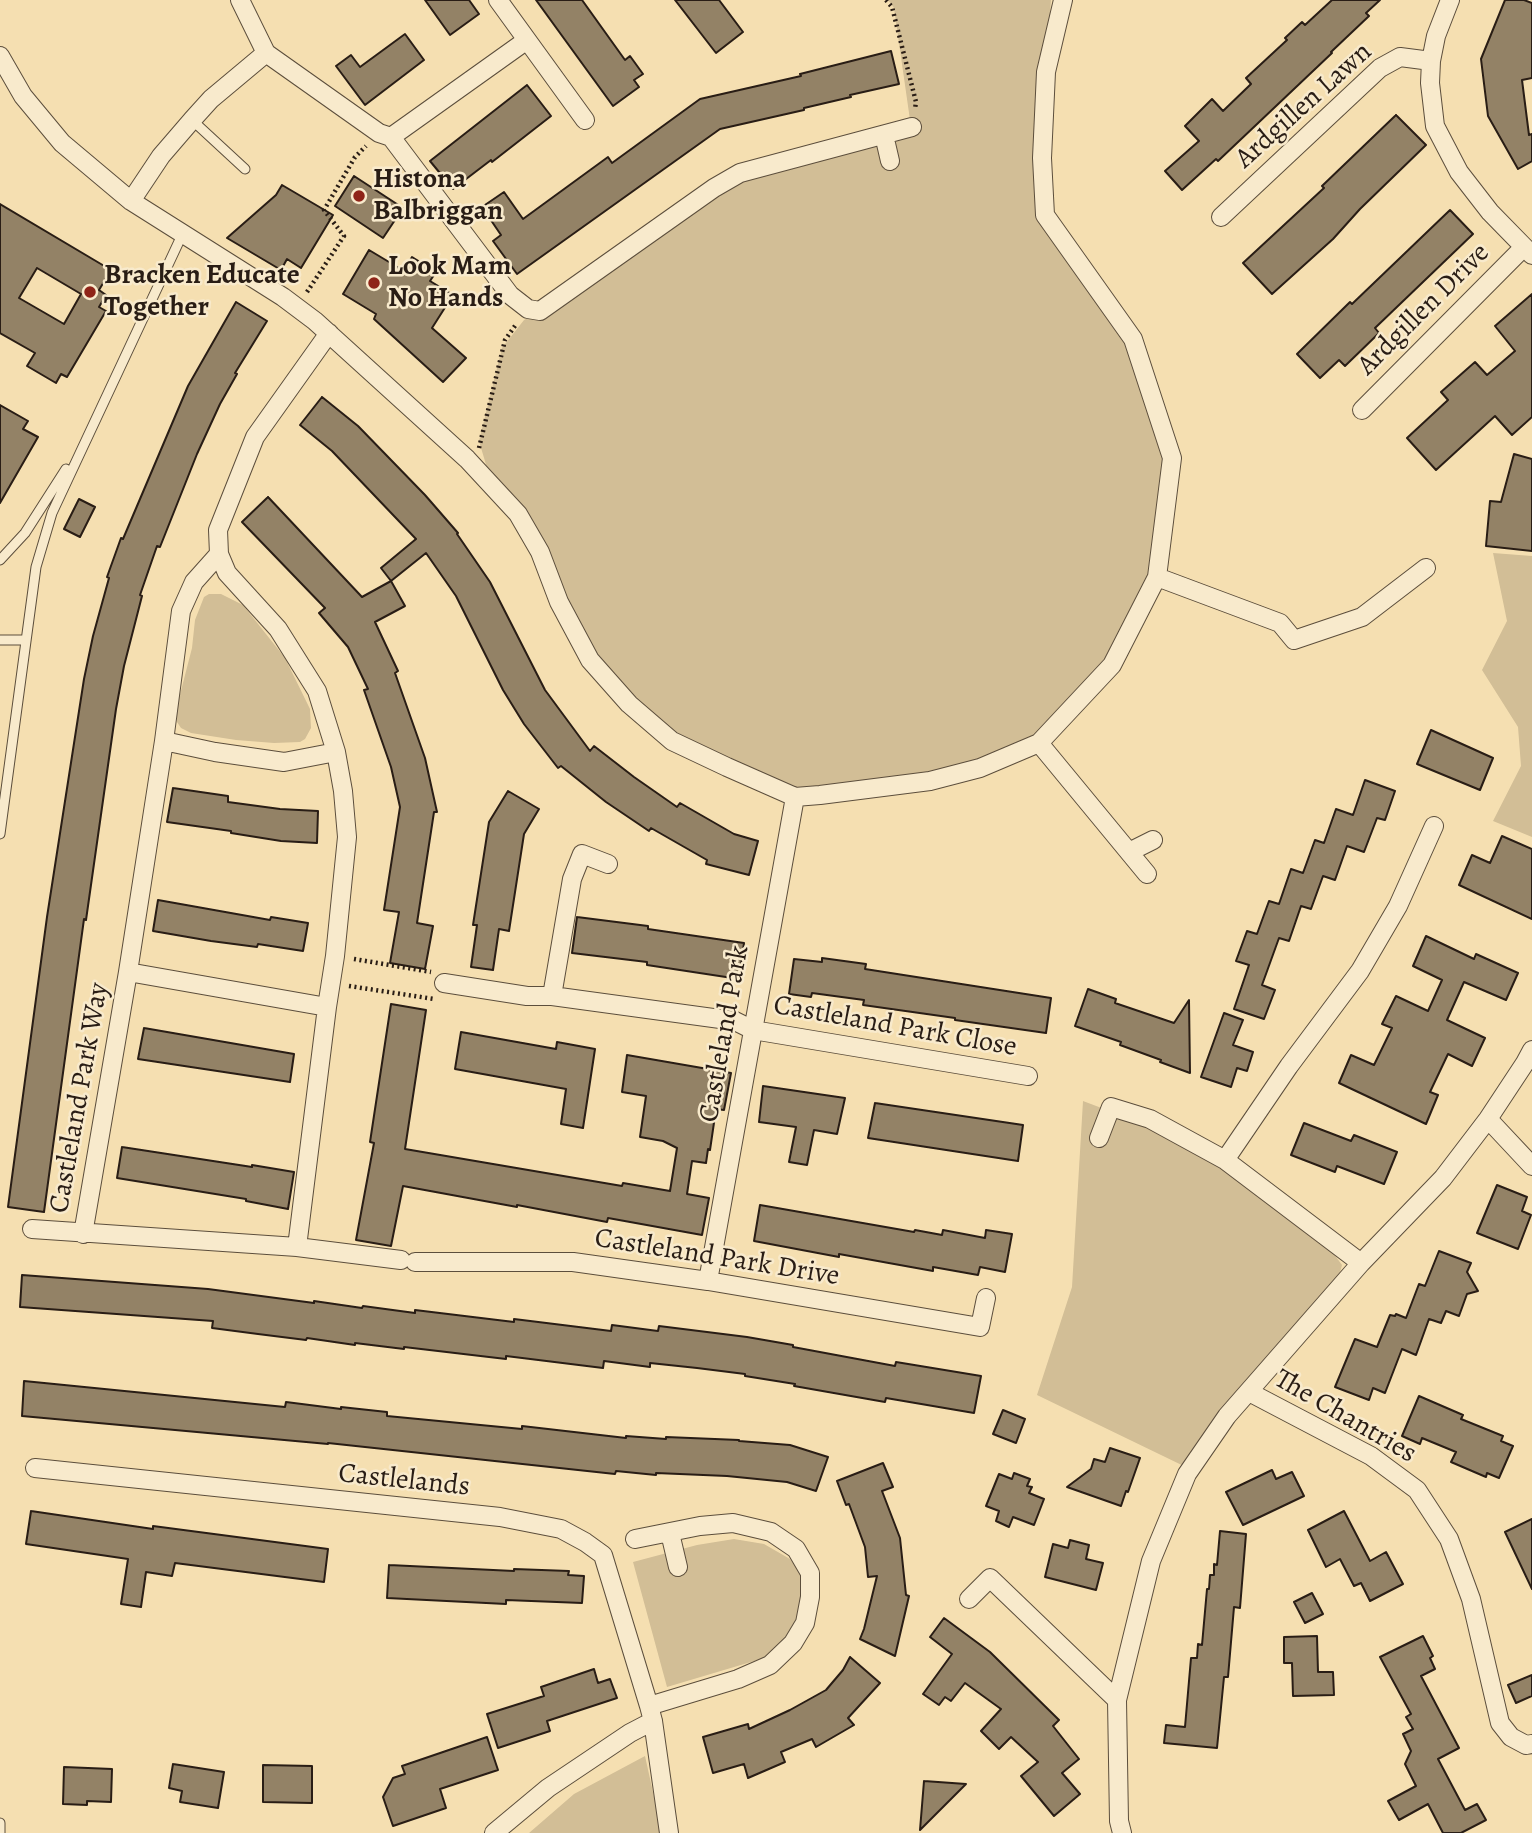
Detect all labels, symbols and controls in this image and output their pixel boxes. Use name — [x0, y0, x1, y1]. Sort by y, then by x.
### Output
street label: Ardgillen Lawn — [1229, 36, 1379, 176]
place label: Histona Balbriggan — [373, 163, 503, 229]
marker: Histona Balbriggan — [351, 188, 367, 204]
street label: Ardgillen Drive — [1351, 237, 1497, 383]
place label: Look Mam No Hands — [388, 250, 511, 316]
place label: Bracken Educate Together — [104, 259, 300, 325]
marker: Look Mam No Hands — [366, 275, 382, 291]
marker: Bracken Educate Together — [82, 284, 98, 300]
street label: Castleland Park — [693, 943, 757, 1125]
street label: Castleland Park Way — [43, 980, 117, 1216]
street label: Castleland Park Close — [771, 989, 1019, 1065]
street label: Castleland Park Drive — [592, 1222, 842, 1294]
street label: The Chantries — [1268, 1363, 1422, 1471]
street label: Castlelands — [337, 1457, 471, 1505]

